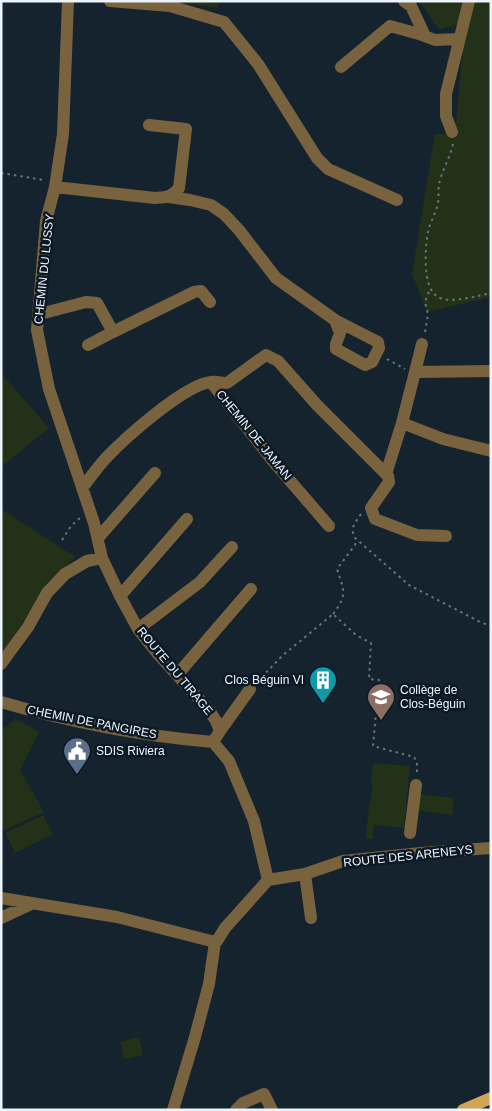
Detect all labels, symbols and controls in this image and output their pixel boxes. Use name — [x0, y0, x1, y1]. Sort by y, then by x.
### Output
street label: CHEMIN DU LUSSY — [31, 213, 57, 325]
street label: CHEMIN DE JAMAN — [214, 387, 294, 483]
street label: ROUTE DU TIRAGE — [134, 624, 216, 718]
building icon: Clos Béguin VI — [308, 665, 338, 704]
place label: Clos Béguin VI — [225, 673, 304, 687]
school or university icon: Collège de Clos-Béguin — [366, 682, 396, 721]
place label: Collège de Clos-Béguin — [400, 683, 465, 711]
street label: CHEMIN DE PANGIRES — [26, 703, 158, 741]
public building icon: SDIS Riviera — [62, 736, 92, 775]
place label: SDIS Riviera — [96, 744, 165, 758]
street label: ROUTE DES ARENEYS — [343, 842, 473, 870]

